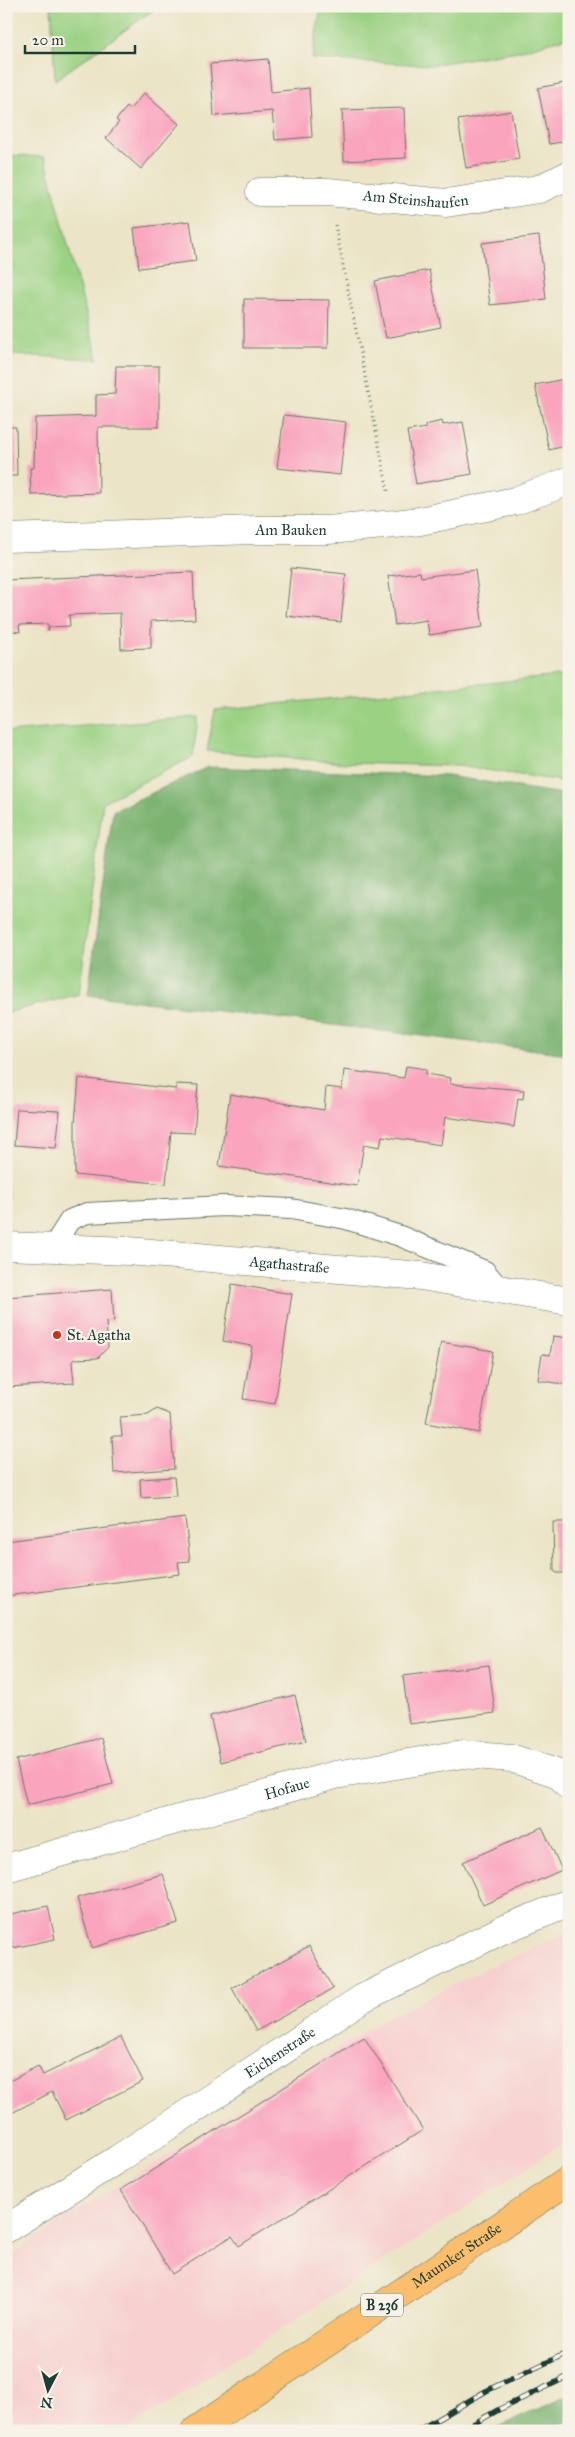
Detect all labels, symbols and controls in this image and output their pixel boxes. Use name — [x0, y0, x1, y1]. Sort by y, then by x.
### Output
scale bar — [25, 22, 135, 54]
text: 20 m — [32, 31, 64, 49]
street label: Am Steinshaufen — [361, 186, 470, 212]
street label: Am Bauken — [254, 521, 327, 539]
street label: Agathastraße — [248, 1252, 330, 1277]
place label: St. Agatha — [67, 1326, 131, 1344]
marker: St. Agatha — [51, 1329, 63, 1341]
street label: Hofaue — [262, 1774, 312, 1804]
street label: Eichenstraße — [241, 2023, 319, 2082]
street label: Maumker Straße — [408, 2219, 505, 2292]
road number: B 236 — [361, 2294, 403, 2316]
north arrow — [22, 2364, 72, 2414]
text: N — [40, 2393, 53, 2412]

